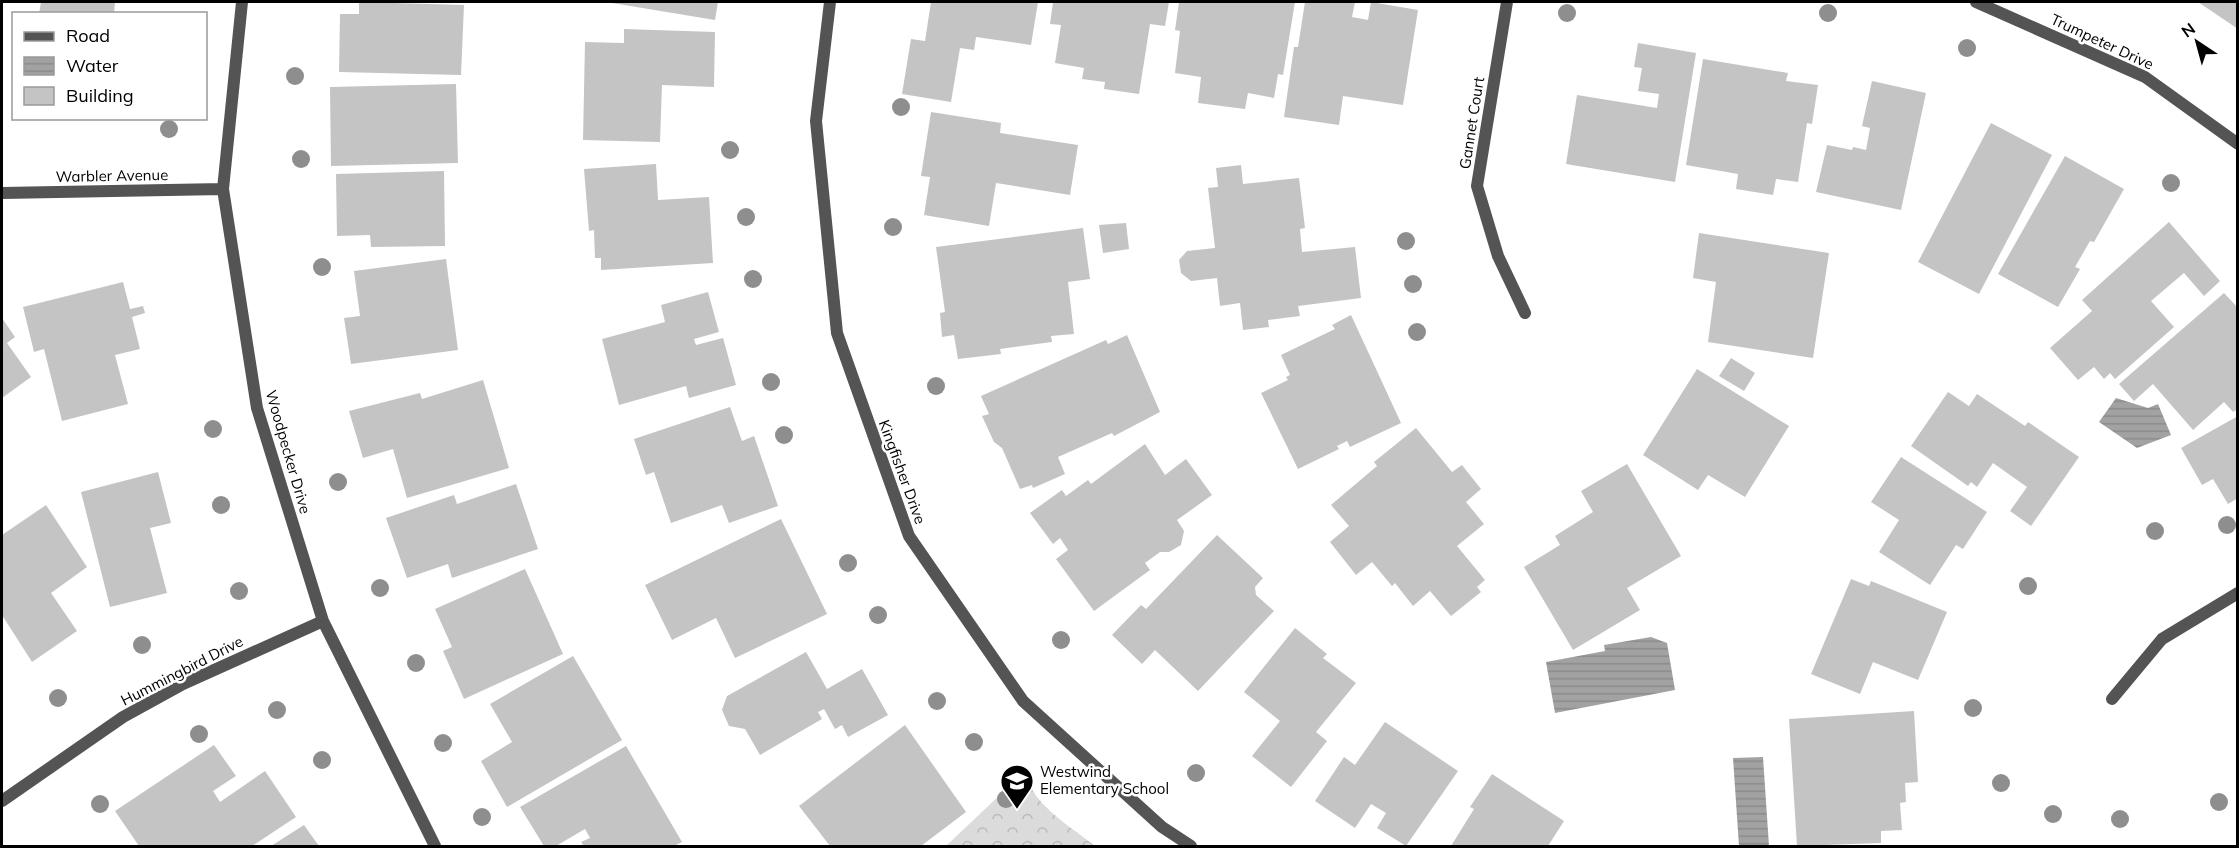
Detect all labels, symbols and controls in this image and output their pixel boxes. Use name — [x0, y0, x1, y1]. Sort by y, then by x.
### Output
street label: Trumpeter Drive — [2048, 9, 2157, 74]
legend — [12, 12, 207, 120]
north arrow — [2167, 12, 2227, 72]
text: N — [2177, 18, 2199, 42]
text: Road — [66, 24, 110, 47]
text: Water — [66, 54, 119, 77]
street label: Gannet Court — [1455, 76, 1488, 170]
text: Building — [66, 84, 134, 107]
street label: Warbler Avenue — [56, 165, 168, 186]
street label: Woodpecker Drive — [262, 388, 315, 516]
street label: Kingfisher Drive — [875, 417, 930, 527]
street label: Hummingbird Drive — [117, 631, 246, 710]
place label: Westwind Elementary School — [1040, 762, 1169, 798]
school or university icon: Westwind Elementary School — [999, 763, 1035, 810]

